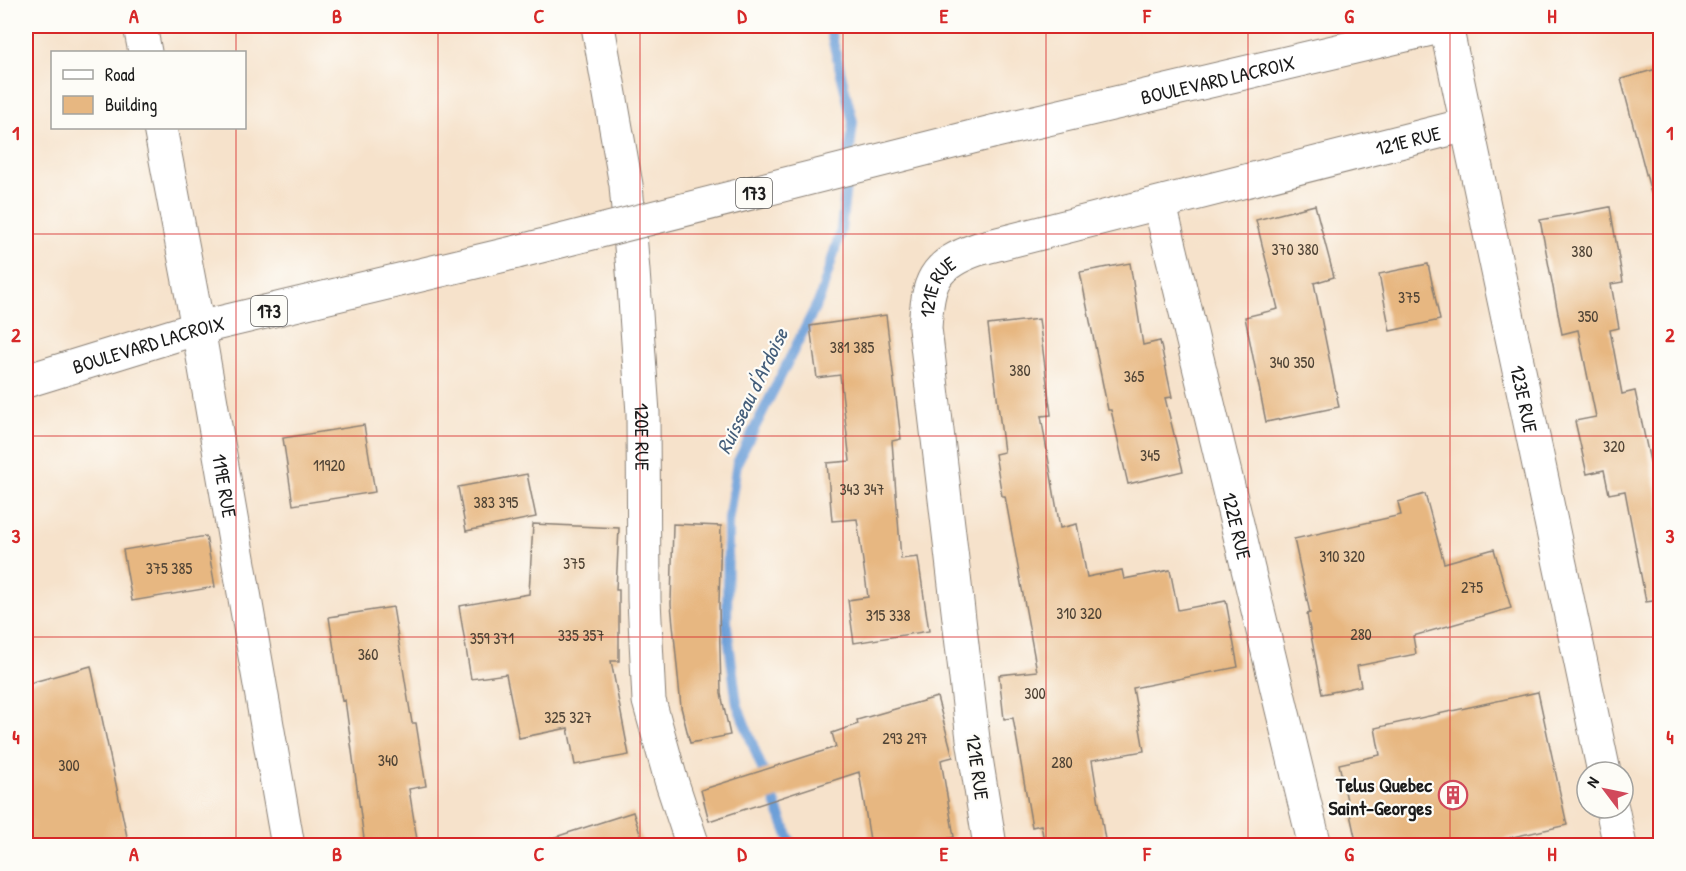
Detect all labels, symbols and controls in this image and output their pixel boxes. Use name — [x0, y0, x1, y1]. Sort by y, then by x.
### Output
text: A — [129, 2, 139, 29]
text: B — [332, 2, 342, 29]
text: C — [534, 2, 545, 29]
text: D — [737, 2, 747, 29]
text: E — [940, 2, 949, 29]
text: F — [1142, 2, 1152, 29]
text: G — [1344, 2, 1354, 29]
text: H — [1547, 2, 1557, 29]
street label: BOULEVARD LACROIX — [1138, 48, 1298, 110]
legend — [51, 51, 246, 129]
text: Road — [105, 62, 135, 87]
text: Building — [105, 92, 157, 117]
text: 1 — [12, 119, 20, 146]
street label: 121E RUE — [1372, 119, 1443, 161]
text: 1 — [1666, 119, 1674, 146]
road number: 173 — [736, 178, 772, 208]
house number: 370 380 — [1271, 238, 1319, 260]
house number: 380 — [1571, 240, 1593, 262]
street label: 121E RUE — [912, 249, 961, 318]
house number: 375 — [1398, 286, 1420, 308]
road number: 173 — [251, 296, 287, 326]
house number: 350 — [1577, 305, 1599, 327]
street label: BOULEVARD LACROIX — [69, 309, 227, 379]
text: 2 — [11, 321, 21, 348]
text: 2 — [1665, 321, 1675, 348]
water label: Ruisseau d'Ardoise — [709, 322, 796, 459]
house number: 381 385 — [830, 336, 874, 358]
house number: 340 350 — [1269, 351, 1315, 373]
house number: 380 — [1009, 359, 1031, 381]
street label: 123E RUE — [1505, 363, 1545, 435]
house number: 365 — [1124, 365, 1144, 387]
street label: 120E RUE — [629, 402, 657, 471]
house number: 320 — [1603, 435, 1625, 457]
house number: 345 — [1140, 444, 1160, 466]
street label: 119E RUE — [207, 452, 244, 520]
house number: 11920 — [313, 454, 345, 476]
house number: 343 347 — [839, 478, 885, 500]
street label: 122E RUE — [1216, 489, 1259, 562]
house number: 383 395 — [474, 491, 519, 513]
text: 3 — [12, 522, 21, 549]
text: 3 — [1666, 522, 1675, 549]
house number: 310 320 — [1319, 545, 1365, 567]
house number: 375 — [563, 552, 585, 574]
house number: 375 385 — [146, 557, 192, 579]
house number: 275 — [1461, 576, 1483, 598]
house number: 310 320 — [1056, 602, 1102, 624]
house number: 315 338 — [866, 604, 910, 626]
house number: 280 — [1350, 623, 1372, 645]
house number: 335 357 — [558, 624, 604, 646]
house number: 359 371 — [470, 627, 514, 649]
house number: 360 — [358, 643, 378, 665]
house number: 300 — [1024, 682, 1046, 704]
house number: 325 327 — [544, 706, 592, 728]
text: 4 — [12, 723, 20, 750]
text: 4 — [1666, 723, 1674, 750]
house number: 293 297 — [882, 727, 928, 749]
street label: 121E RUE — [960, 732, 996, 802]
house number: 340 — [378, 749, 398, 771]
house number: 280 — [1051, 751, 1073, 773]
house number: 300 — [58, 754, 80, 776]
north arrow — [1575, 760, 1635, 820]
place label: Telus Quebec Saint-Georges — [1329, 771, 1433, 822]
text: N — [1581, 772, 1604, 791]
building icon: Telus Quebec Saint-Georges — [1437, 779, 1469, 811]
text: A — [129, 840, 139, 867]
text: B — [332, 840, 342, 867]
text: C — [534, 840, 545, 867]
text: D — [737, 840, 747, 867]
text: E — [940, 840, 949, 867]
text: F — [1142, 840, 1152, 867]
text: G — [1344, 840, 1354, 867]
text: H — [1547, 840, 1557, 867]

